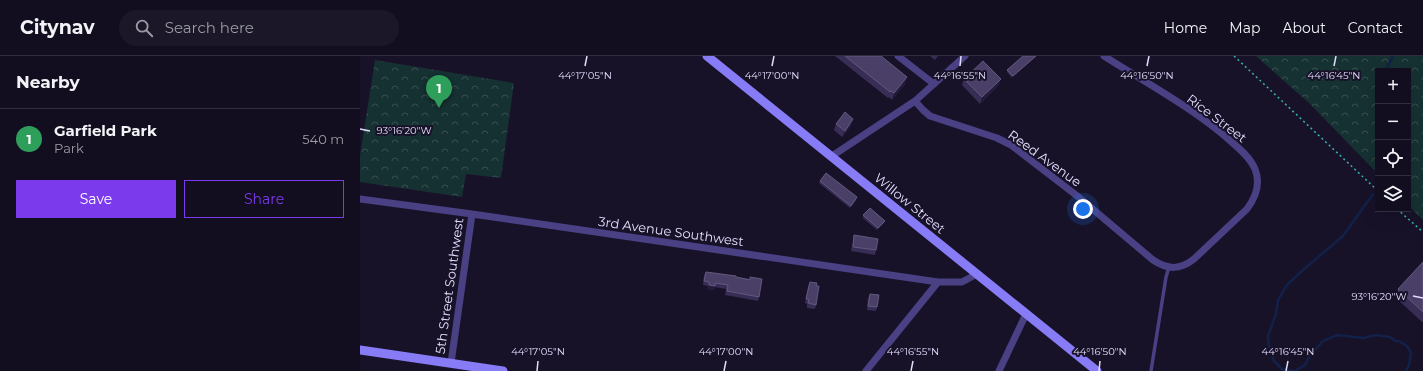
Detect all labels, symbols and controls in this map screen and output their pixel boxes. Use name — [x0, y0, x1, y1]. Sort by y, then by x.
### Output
search box — [119, 10, 399, 46]
text: Citynav — [20, 16, 95, 39]
icon: search — [133, 17, 155, 39]
text: Search here — [165, 18, 254, 37]
text: Home — [1164, 19, 1207, 37]
text: Map — [1229, 19, 1260, 37]
text: About — [1282, 19, 1326, 37]
text: Contact — [1348, 19, 1403, 37]
map controls — [1375, 68, 1411, 212]
button: + — [1375, 68, 1411, 104]
text: 44°17'05"N — [558, 69, 612, 82]
text: 44°17'00"N — [745, 69, 799, 82]
text: 44°16'55"N — [934, 69, 986, 82]
text: 44°16'50"N — [1120, 69, 1174, 82]
text: 44°16'45"N — [1308, 69, 1360, 82]
text: Nearby — [16, 72, 80, 92]
pin: 1 — [426, 75, 452, 108]
street label: Rice Street — [1184, 90, 1250, 146]
button: − — [1375, 104, 1411, 140]
text: Garfield Park — [54, 121, 157, 140]
text: 93°16'20"W — [376, 124, 432, 137]
street label: Reed Avenue — [1005, 126, 1085, 190]
text: 1 — [26, 131, 32, 147]
text: 540 m — [302, 131, 344, 147]
text: Park — [54, 140, 84, 156]
button: locate — [1375, 140, 1411, 176]
street label: Willow Street — [871, 169, 949, 237]
button: layers — [1375, 176, 1411, 212]
button: Save — [16, 180, 176, 218]
button: Share — [184, 180, 344, 218]
your location — [1073, 199, 1093, 219]
street label: 3rd Avenue Southwest — [597, 213, 745, 249]
street label: 5th Street Southwest — [432, 217, 466, 355]
text: 93°16'20"W — [1351, 290, 1407, 303]
text: 44°17'05"N — [511, 345, 565, 358]
text: 44°17'00"N — [699, 345, 753, 358]
text: 44°16'55"N — [887, 345, 939, 358]
text: 44°16'50"N — [1073, 345, 1127, 358]
text: 44°16'45"N — [1262, 345, 1314, 358]

